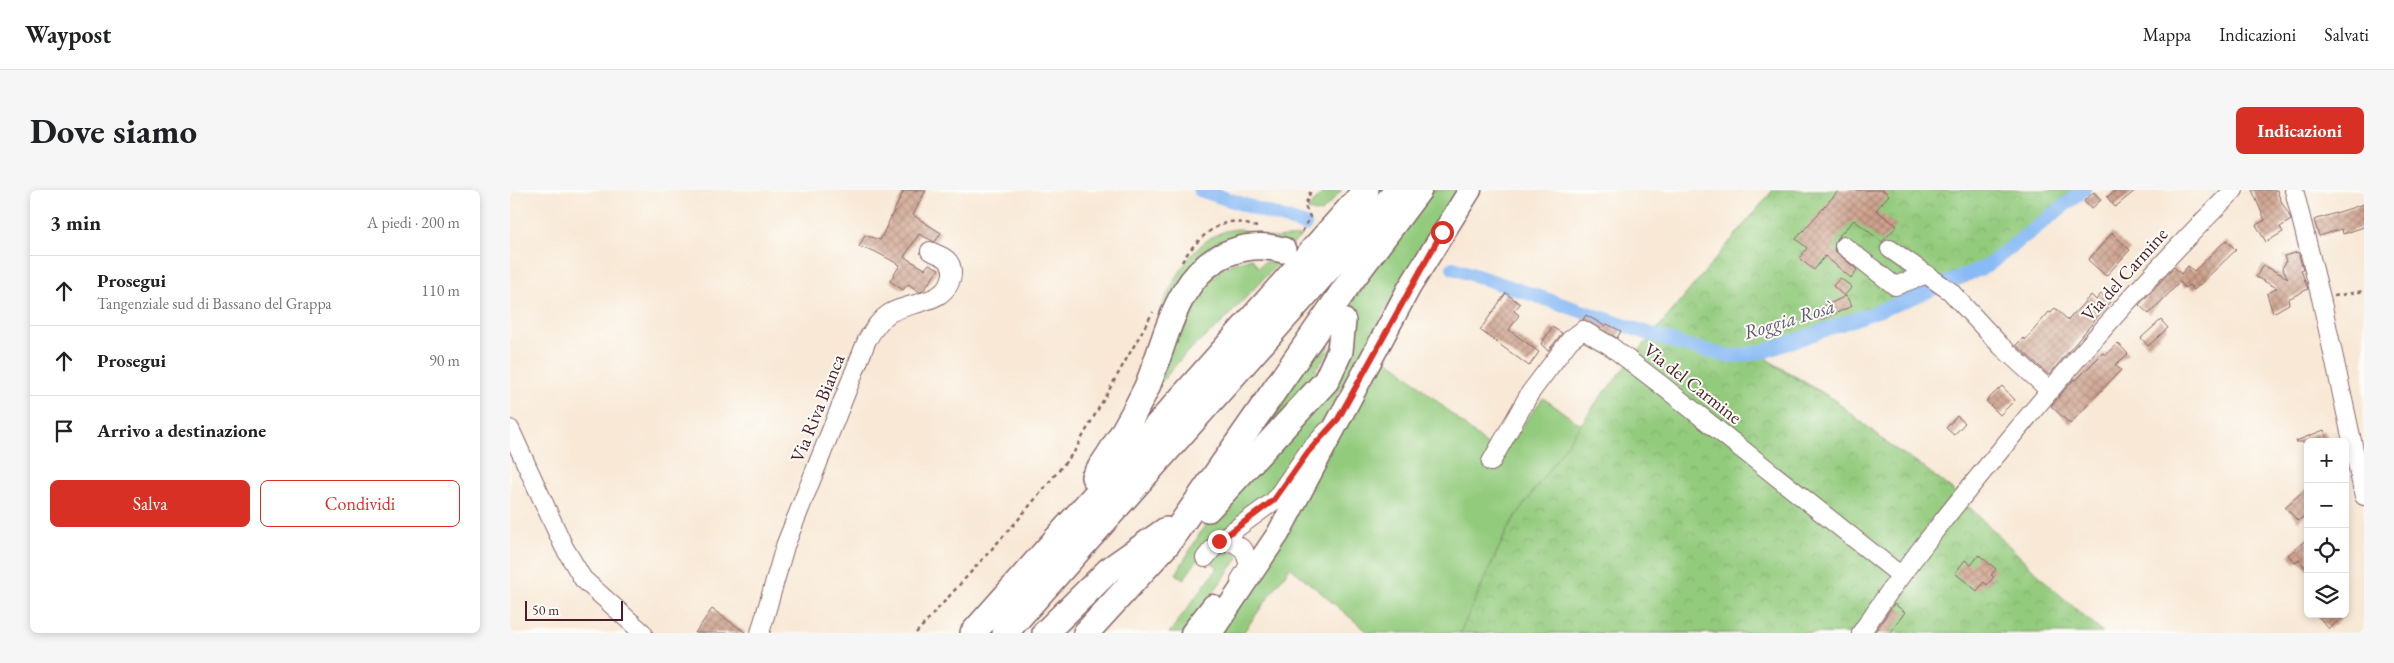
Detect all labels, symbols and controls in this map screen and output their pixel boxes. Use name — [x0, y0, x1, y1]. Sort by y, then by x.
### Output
text: Waypost — [25, 19, 111, 50]
text: Mappa — [2143, 23, 2191, 46]
text: Indicazioni — [2219, 23, 2296, 46]
text: Salvati — [2324, 23, 2369, 46]
button: Indicazioni — [2236, 107, 2364, 154]
text: Dove siamo — [30, 108, 197, 153]
text: 3 min — [50, 209, 101, 236]
text: A piedi · 200 m — [367, 212, 460, 233]
route start — [1431, 221, 1454, 244]
street label: Via del Carmine — [2076, 222, 2173, 327]
text: Prosegui — [97, 268, 166, 293]
icon: ahead — [50, 277, 78, 305]
text: 110 m — [421, 280, 460, 301]
text: Tangenziale sud di Bassano del Grappa — [97, 293, 332, 314]
water label: Roggia Rosà — [1740, 293, 1838, 345]
street label: Via del Carmine — [1638, 337, 1747, 430]
icon: ahead — [50, 347, 78, 375]
text: Prosegui — [97, 348, 166, 373]
text: 90 m — [429, 350, 460, 371]
street label: Via Riva Bianca — [784, 350, 851, 466]
icon: arrive — [50, 417, 78, 445]
text: Arrivo a destinazione — [97, 418, 266, 443]
map controls — [2304, 438, 2349, 618]
button: + — [2304, 438, 2349, 483]
button: Salva — [50, 480, 250, 527]
button: Condividi — [260, 480, 460, 527]
button: − — [2304, 483, 2349, 528]
button: locate — [2304, 528, 2349, 573]
route end — [1208, 530, 1231, 553]
button: layers — [2304, 573, 2349, 618]
scale bar — [525, 598, 622, 621]
text: 50 m — [532, 601, 559, 619]

